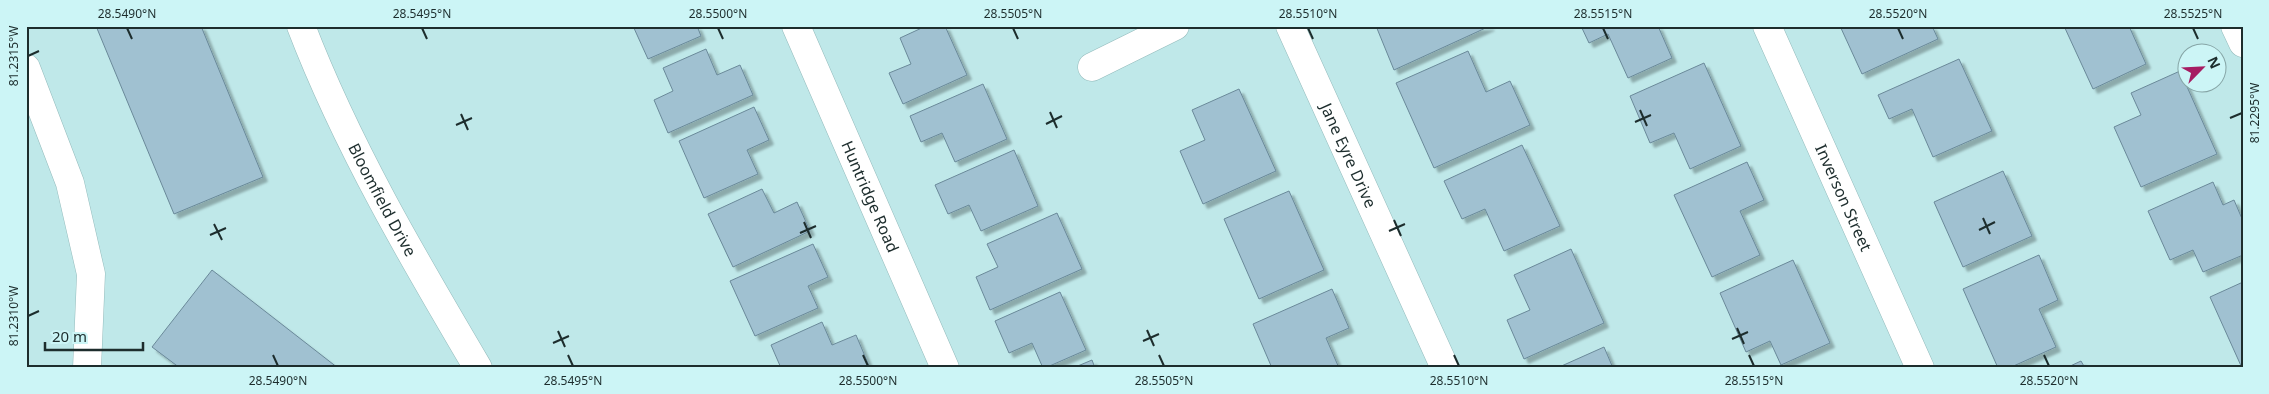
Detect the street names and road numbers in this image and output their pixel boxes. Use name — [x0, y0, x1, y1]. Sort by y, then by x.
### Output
street label: Jane Eyre Drive — [1315, 98, 1382, 211]
street label: Huntridge Road — [836, 137, 904, 256]
street label: Bloomfield Drive — [343, 139, 422, 260]
street label: Inverson Street — [1810, 141, 1877, 255]

